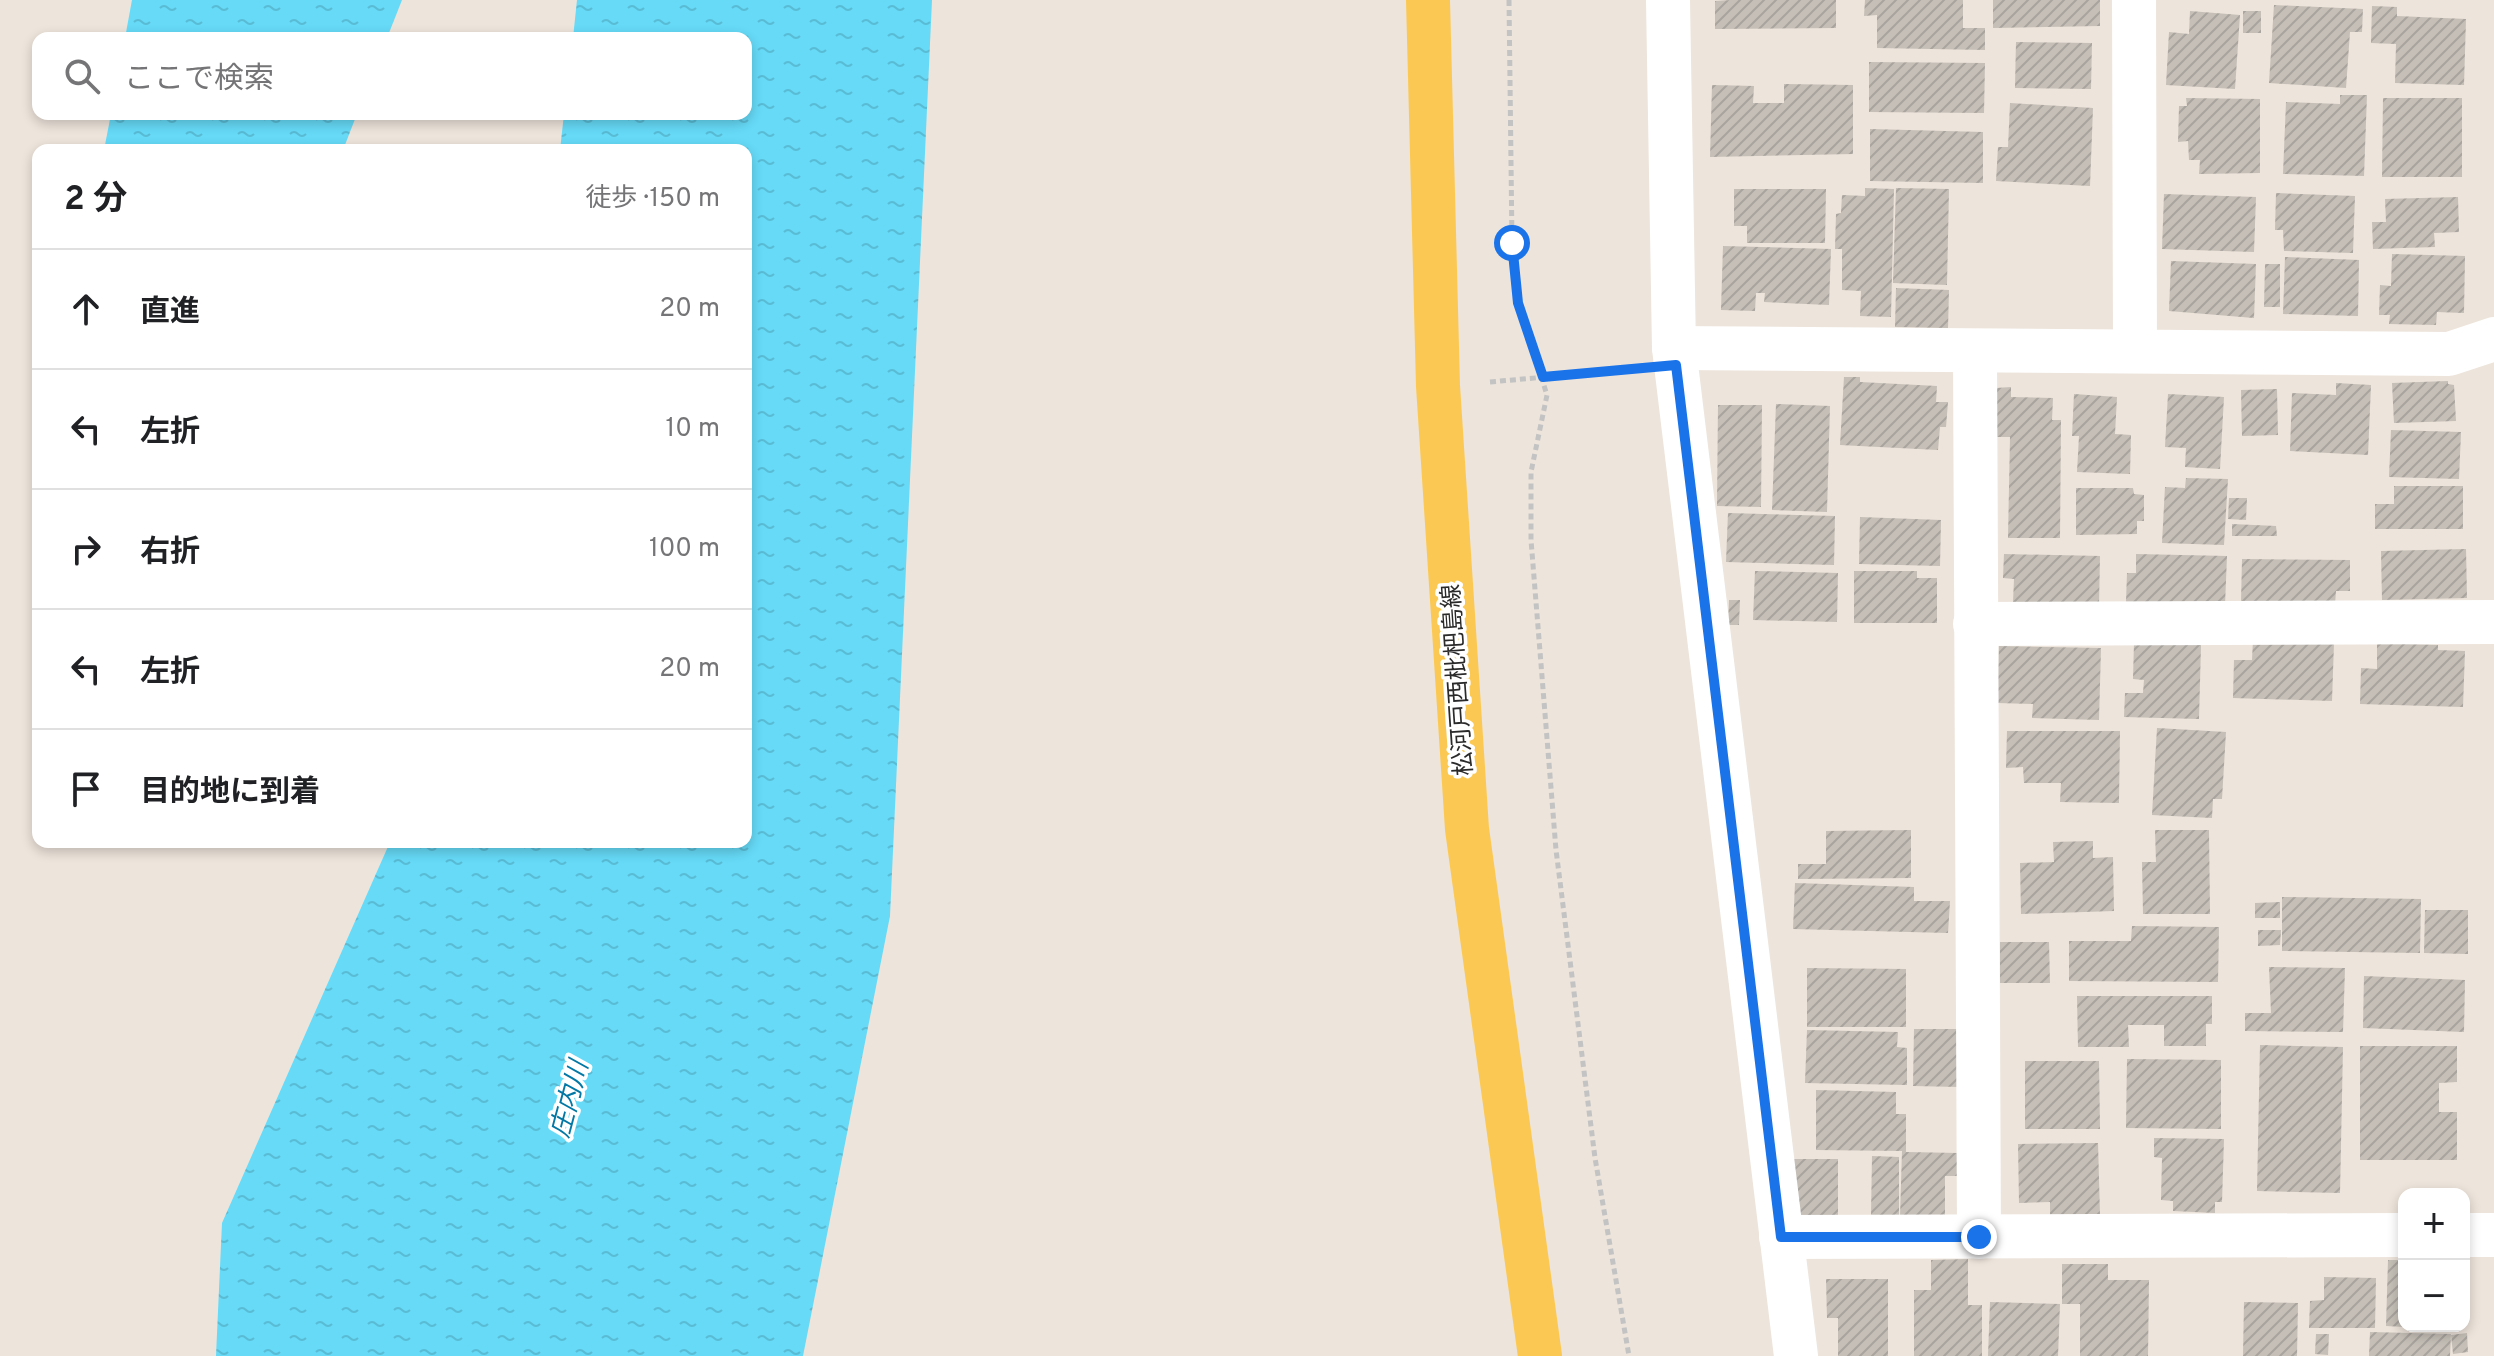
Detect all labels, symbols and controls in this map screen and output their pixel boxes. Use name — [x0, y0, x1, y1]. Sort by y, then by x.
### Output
search box — [32, 32, 752, 120]
icon: search — [60, 54, 104, 98]
text: ここで検索 — [124, 62, 274, 99]
text: 2 分 — [64, 179, 127, 222]
text: 徒歩 · 150 m — [585, 183, 720, 216]
route start — [1494, 225, 1530, 261]
icon: ahead — [64, 287, 108, 331]
text: 20 m — [659, 293, 720, 326]
text: 直進 — [140, 295, 200, 332]
icon: left — [64, 407, 108, 451]
text: 10 m — [665, 413, 720, 446]
text: 左折 — [140, 415, 200, 452]
icon: right — [64, 527, 108, 571]
text: 100 m — [649, 533, 720, 566]
text: 右折 — [140, 535, 200, 572]
street label: 松河戸西枇杷島線 — [1437, 583, 1481, 777]
icon: left — [64, 647, 108, 691]
text: 20 m — [659, 653, 720, 686]
text: 左折 — [140, 655, 200, 692]
icon: arrive — [64, 767, 108, 811]
text: 目的地に到着 — [140, 775, 320, 812]
water label: 庄内川 — [545, 1055, 598, 1142]
map controls — [2398, 1188, 2470, 1332]
button: + — [2398, 1188, 2470, 1260]
route end — [1961, 1219, 1997, 1255]
button: − — [2398, 1260, 2470, 1332]

